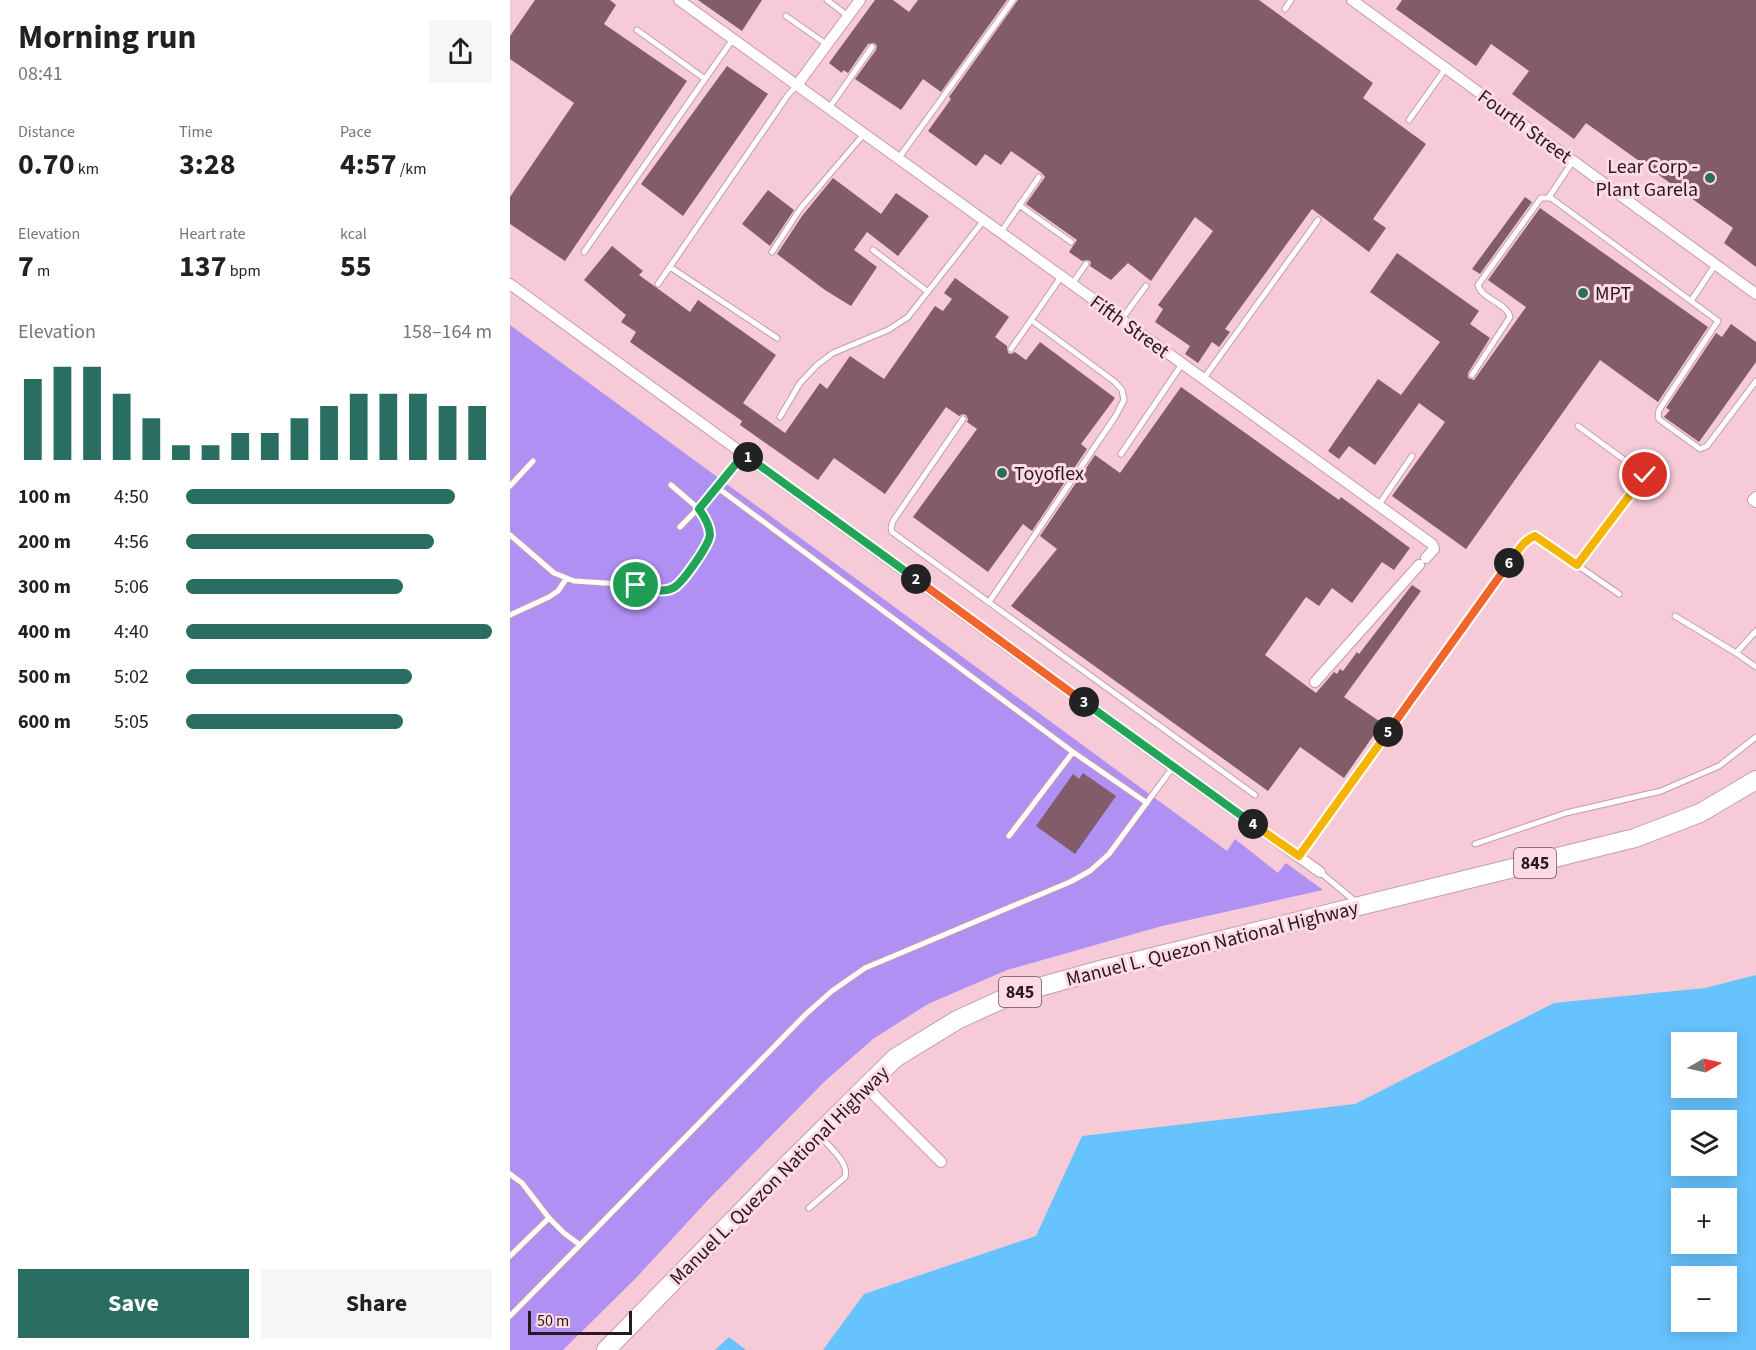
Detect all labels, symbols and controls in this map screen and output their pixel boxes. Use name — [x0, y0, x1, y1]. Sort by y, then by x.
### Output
text: Morning run — [18, 14, 196, 61]
button: share — [429, 20, 492, 83]
text: 08:41 — [18, 60, 63, 88]
street label: Fourth Street — [1472, 83, 1577, 171]
text: Distance — [18, 121, 75, 143]
text: Time — [179, 121, 213, 143]
text: Pace — [340, 121, 371, 143]
text: 0.70 — [18, 143, 75, 186]
text: 3:28 — [179, 143, 236, 186]
text: 4:57 — [340, 143, 397, 186]
place label: Lear Corp - Plant Garela — [1596, 153, 1698, 204]
text: km — [75, 158, 99, 180]
text: /km — [397, 158, 427, 180]
marker: Lear Corp - Plant Garela — [1703, 171, 1717, 185]
text: Elevation — [18, 223, 80, 245]
text: Heart rate — [179, 223, 246, 245]
text: kcal — [340, 223, 367, 245]
text: 7 — [18, 245, 34, 288]
text: 137 — [179, 245, 227, 288]
text: 55 — [340, 245, 372, 288]
text: m — [34, 260, 50, 282]
text: bpm — [227, 260, 261, 282]
place label: MPT — [1595, 280, 1631, 308]
marker: MPT — [1576, 286, 1590, 300]
street label: Fifth Street — [1084, 289, 1175, 365]
text: Elevation — [18, 318, 96, 346]
text: 158–164 m — [402, 318, 492, 346]
pin: 1 — [733, 442, 763, 472]
text: 1 — [744, 446, 752, 468]
pin — [1619, 449, 1670, 500]
icon: check — [1628, 458, 1661, 491]
place label: Toyoflex — [1014, 460, 1084, 488]
marker: Toyoflex — [995, 466, 1009, 480]
text: 100 m — [18, 483, 71, 511]
text: 4:50 — [114, 483, 149, 511]
text: 200 m — [18, 528, 71, 556]
text: 4:56 — [114, 528, 149, 556]
pin: 6 — [1494, 548, 1524, 578]
text: 6 — [1505, 552, 1513, 574]
pin — [610, 559, 661, 610]
pin: 2 — [901, 564, 931, 594]
icon: arrive — [619, 568, 652, 601]
text: 2 — [912, 568, 920, 590]
text: 300 m — [18, 573, 71, 601]
text: 5:06 — [114, 573, 149, 601]
text: 400 m — [18, 618, 71, 646]
text: 4:40 — [114, 618, 149, 646]
text: 500 m — [18, 663, 71, 691]
text: 5:02 — [114, 663, 149, 691]
pin: 3 — [1069, 687, 1099, 717]
text: 3 — [1080, 691, 1088, 713]
text: 600 m — [18, 708, 71, 736]
text: 5:05 — [114, 708, 149, 736]
pin: 5 — [1373, 717, 1403, 747]
text: 5 — [1384, 721, 1392, 743]
pin: 4 — [1238, 809, 1268, 839]
text: 4 — [1249, 813, 1257, 835]
road number: 845 — [1514, 848, 1556, 878]
street label: Manuel L. Quezon National Highway — [1063, 894, 1362, 994]
road number: 845 — [999, 977, 1041, 1007]
north arrow — [1671, 1032, 1737, 1098]
map controls — [1671, 1032, 1737, 1332]
street label: Manuel L. Quezon National Highway — [664, 1059, 896, 1292]
button: layers — [1671, 1110, 1737, 1176]
button: + — [1671, 1188, 1737, 1254]
button: − — [1671, 1266, 1737, 1332]
button: Save — [18, 1269, 249, 1338]
button: Share — [261, 1269, 492, 1338]
scale bar — [528, 1308, 632, 1336]
text: 50 m — [537, 1310, 569, 1332]

